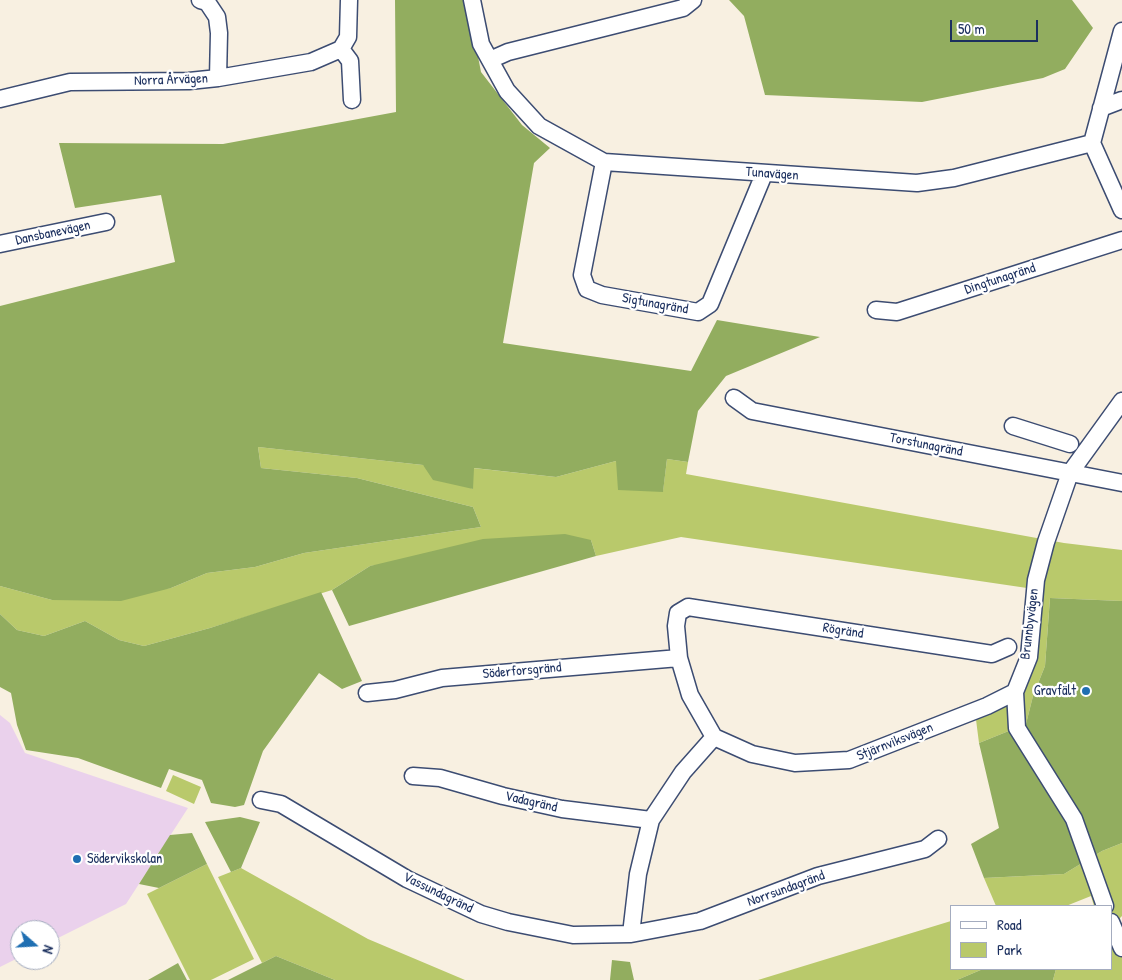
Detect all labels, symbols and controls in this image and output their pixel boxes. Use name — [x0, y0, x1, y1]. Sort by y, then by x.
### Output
scale bar — [952, 10, 1040, 42]
text: 50 m — [958, 18, 985, 39]
street label: Norra Årvägen — [134, 70, 208, 90]
street label: Tunavägen — [745, 164, 799, 184]
street label: Dansbanevägen — [14, 217, 92, 249]
street label: Dingtunagränd — [962, 260, 1038, 298]
street label: Sigtunagränd — [621, 290, 689, 318]
street label: Torstunagränd — [888, 430, 964, 460]
street label: Brunnbyvägen — [1017, 587, 1043, 661]
street label: Rögränd — [821, 620, 865, 642]
street label: Söderforsgränd — [482, 659, 562, 683]
place label: Gravfält — [1034, 683, 1076, 699]
marker: Gravfält — [1080, 685, 1092, 697]
street label: Stjärnviksvägen — [854, 719, 936, 765]
street label: Vadagränd — [503, 788, 559, 816]
place label: Södervikskolan — [87, 851, 162, 867]
marker: Södervikskolan — [71, 853, 83, 865]
street label: Norrsundagränd — [745, 867, 827, 911]
street label: Vassundagränd — [400, 869, 476, 917]
legend — [950, 905, 1112, 970]
text: Road — [997, 914, 1022, 935]
north arrow — [10, 920, 60, 970]
text: Park — [997, 939, 1022, 960]
text: N — [39, 943, 59, 956]

